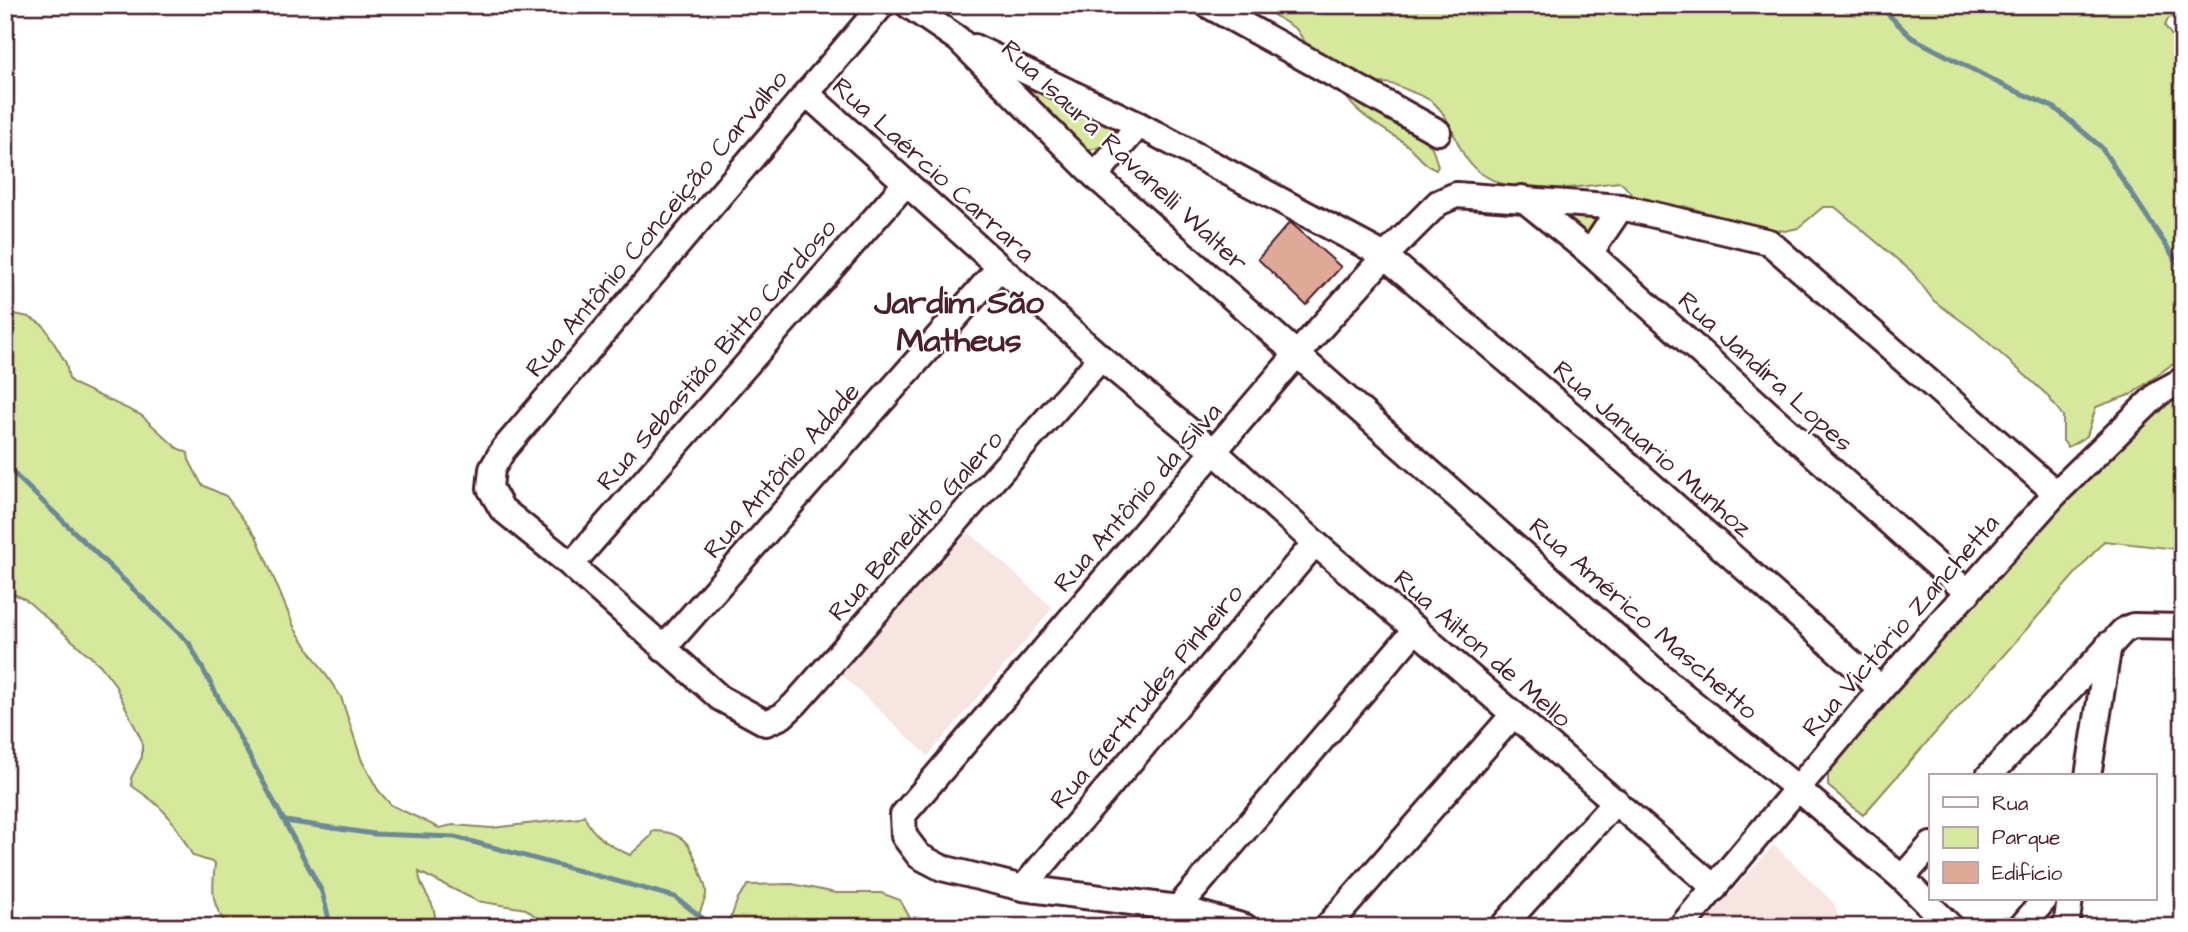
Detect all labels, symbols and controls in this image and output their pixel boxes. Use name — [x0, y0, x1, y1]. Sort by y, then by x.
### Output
street label: Rua Isaura Ravanelli Walter — [993, 32, 1256, 280]
street label: Rua Antônio Conceição Carvalho — [517, 62, 797, 385]
street label: Rua Laércio Carrara — [824, 69, 1043, 271]
street label: Rua Sebastião Bitto Cardoso — [588, 211, 845, 498]
district label: Jardim São Matheus — [873, 280, 1044, 364]
street label: Rua Jandira Lopes — [1670, 283, 1861, 460]
street label: Rua Januario Munhoz — [1545, 352, 1760, 545]
street label: Rua Antônio Adade — [695, 375, 868, 567]
street label: Rua Antônio da Silva — [1045, 395, 1230, 600]
street label: Rua Benedito Galero — [820, 422, 1012, 629]
street label: Rua Victório Zanchetta — [1794, 506, 2008, 745]
street label: Rua Américo Maschetto — [1521, 509, 1766, 729]
street label: Rua Ailton de Mello — [1386, 561, 1579, 736]
street label: Rua Gertrudes Pinheiro — [1042, 576, 1252, 817]
legend — [1929, 774, 2156, 900]
text: Rua — [1992, 789, 2029, 818]
text: Parque — [1992, 823, 2060, 852]
text: Edifício — [1992, 859, 2062, 888]

